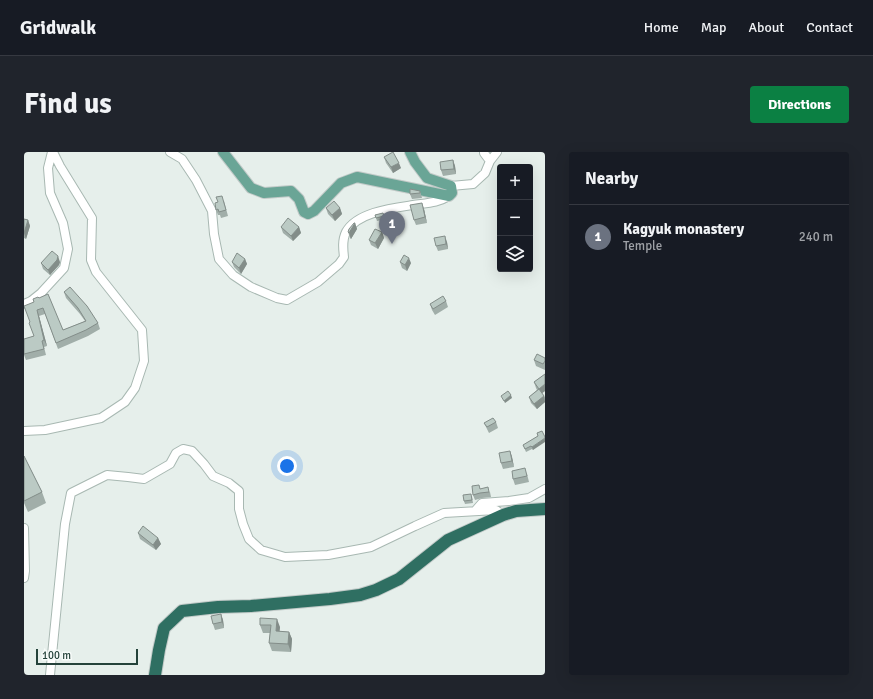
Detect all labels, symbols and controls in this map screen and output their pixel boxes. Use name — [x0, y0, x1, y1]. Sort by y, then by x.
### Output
text: Gridwalk — [20, 16, 96, 40]
text: Home — [644, 19, 679, 36]
text: Map — [701, 19, 726, 36]
text: About — [748, 19, 784, 36]
text: Contact — [806, 19, 853, 36]
button: Directions — [750, 86, 849, 123]
text: Find us — [24, 87, 112, 121]
map controls — [497, 164, 533, 272]
button: + — [497, 164, 533, 200]
text: Nearby — [585, 168, 638, 189]
button: − — [497, 200, 533, 236]
pin: 1 — [379, 211, 405, 244]
text: Kagyuk monastery — [623, 220, 744, 238]
text: 1 — [594, 229, 602, 245]
text: 240 m — [799, 229, 833, 245]
button: layers — [497, 236, 533, 272]
text: Temple — [623, 238, 662, 254]
your location — [277, 456, 297, 476]
scale bar — [36, 647, 138, 666]
text: 100 m — [42, 649, 71, 662]

